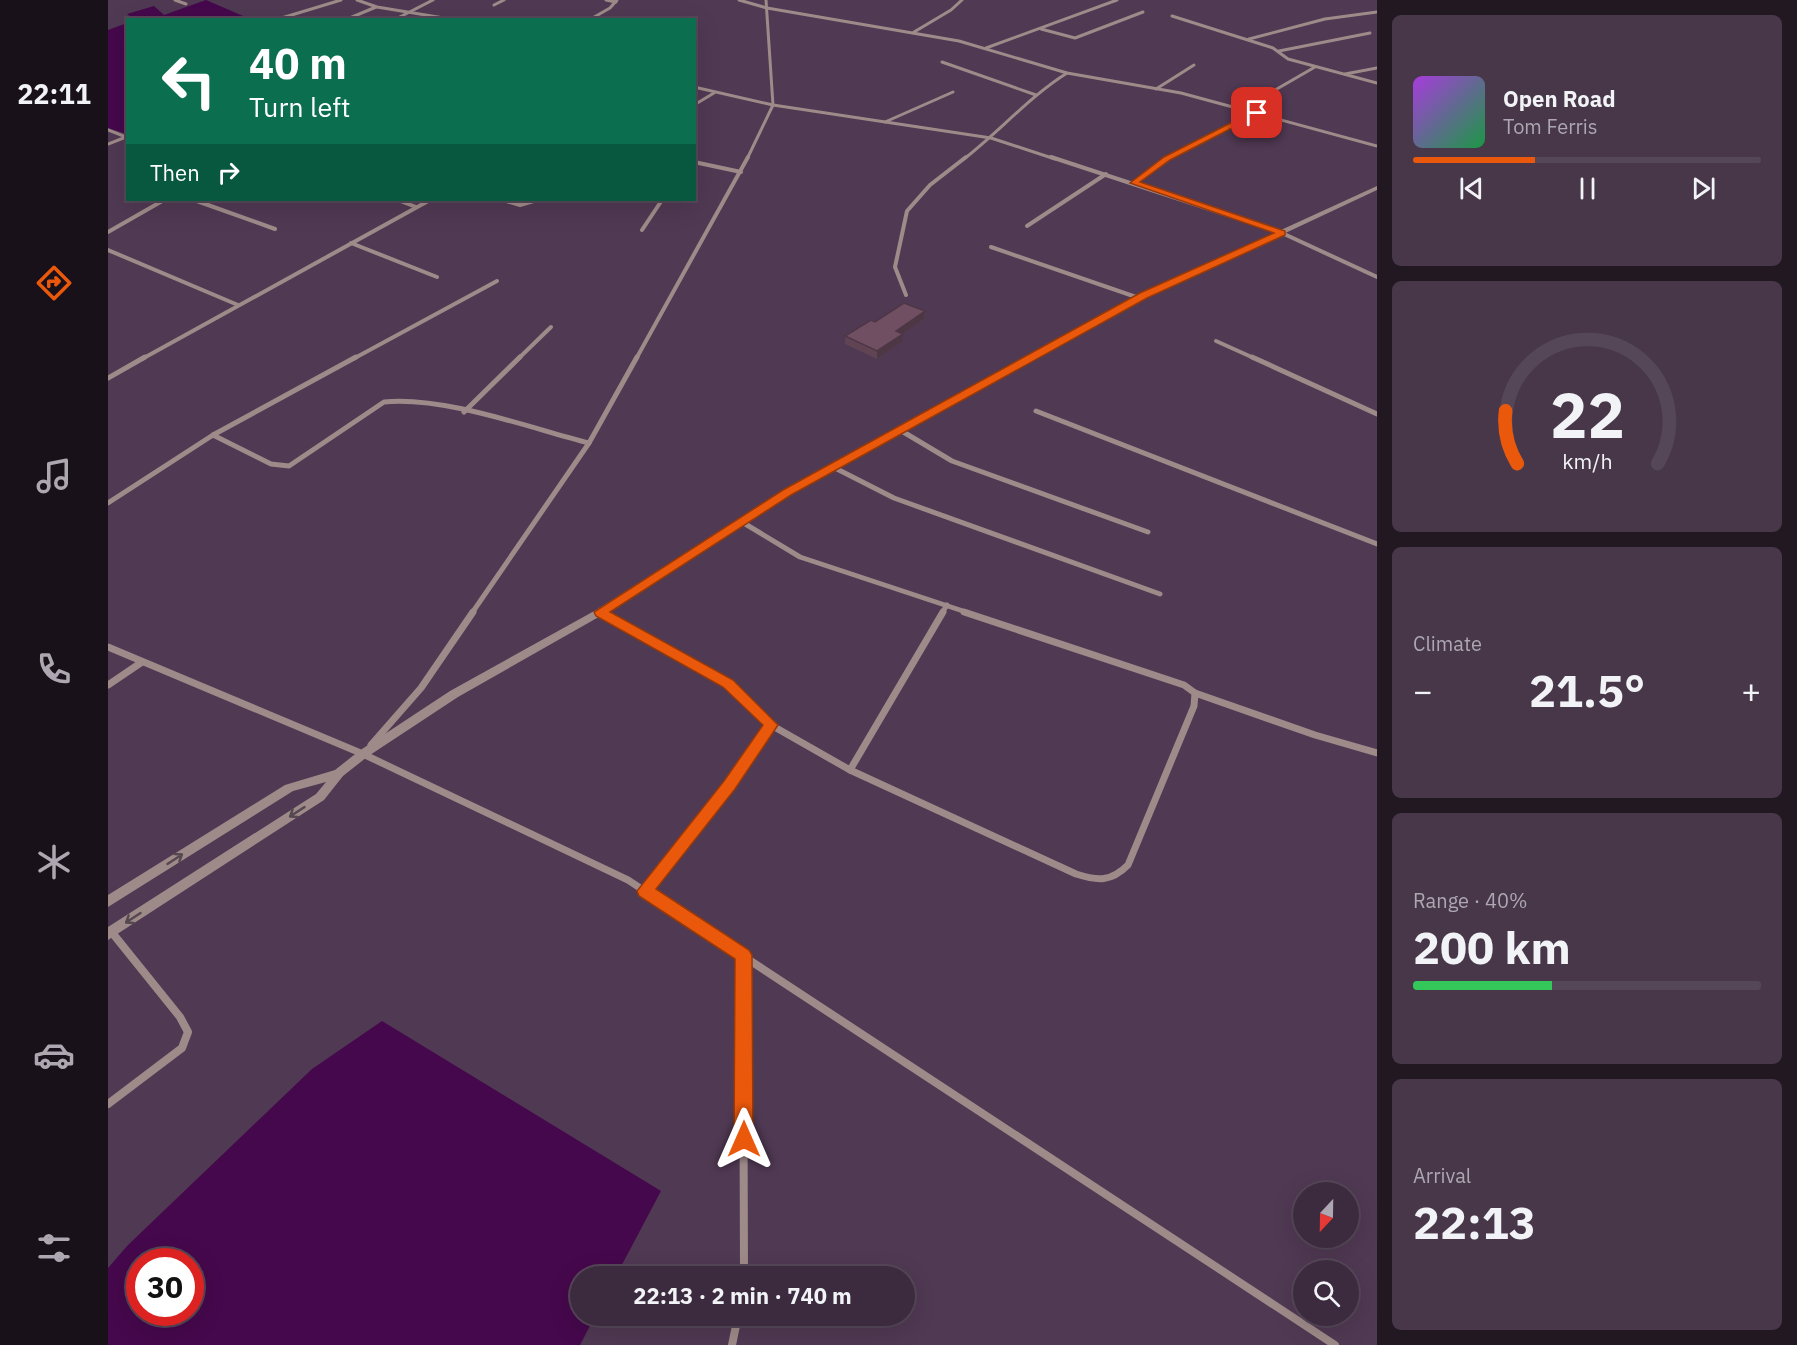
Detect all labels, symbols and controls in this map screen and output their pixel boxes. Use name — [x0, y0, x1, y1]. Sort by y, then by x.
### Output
text: 40 m — [249, 36, 347, 91]
icon: left — [150, 42, 228, 120]
text: 22:11 — [17, 76, 91, 111]
text: Open Road — [1503, 84, 1616, 113]
pin — [1231, 87, 1282, 138]
text: Turn left — [249, 89, 350, 124]
icon: arrive — [1240, 96, 1273, 129]
text: Tom Ferris — [1503, 113, 1598, 140]
icon: right — [212, 156, 245, 189]
text: Then — [150, 158, 200, 187]
icon: previous — [1455, 172, 1488, 205]
icon: pause — [1571, 172, 1604, 205]
icon: next — [1687, 172, 1720, 205]
icon: directions — [33, 262, 75, 304]
text: 22 — [1550, 374, 1624, 455]
text: km/h — [1562, 447, 1612, 475]
icon: music — [33, 455, 75, 497]
text: Climate — [1413, 630, 1482, 657]
icon: phone — [33, 648, 75, 690]
text: 21.5° — [1529, 661, 1645, 719]
text: − — [1413, 669, 1433, 712]
text: + — [1741, 669, 1761, 712]
one-way arrow — [289, 806, 306, 818]
icon: climate — [33, 841, 75, 883]
one-way arrow — [166, 853, 183, 865]
text: Range · 40% — [1413, 887, 1528, 914]
one-way arrow — [125, 912, 142, 924]
text: 200 km — [1413, 918, 1571, 976]
icon: car — [33, 1034, 75, 1076]
position arrow — [712, 1107, 776, 1171]
text: Arrival — [1413, 1162, 1471, 1189]
north arrow — [1293, 1182, 1359, 1248]
map controls — [1293, 1182, 1359, 1326]
text: 22:13 — [1413, 1193, 1536, 1251]
icon: filters — [33, 1227, 75, 1269]
speed limit sign: 30 — [126, 1248, 204, 1326]
button: search — [1293, 1260, 1359, 1326]
text: 22:13 · 2 min · 740 m — [633, 1281, 852, 1310]

